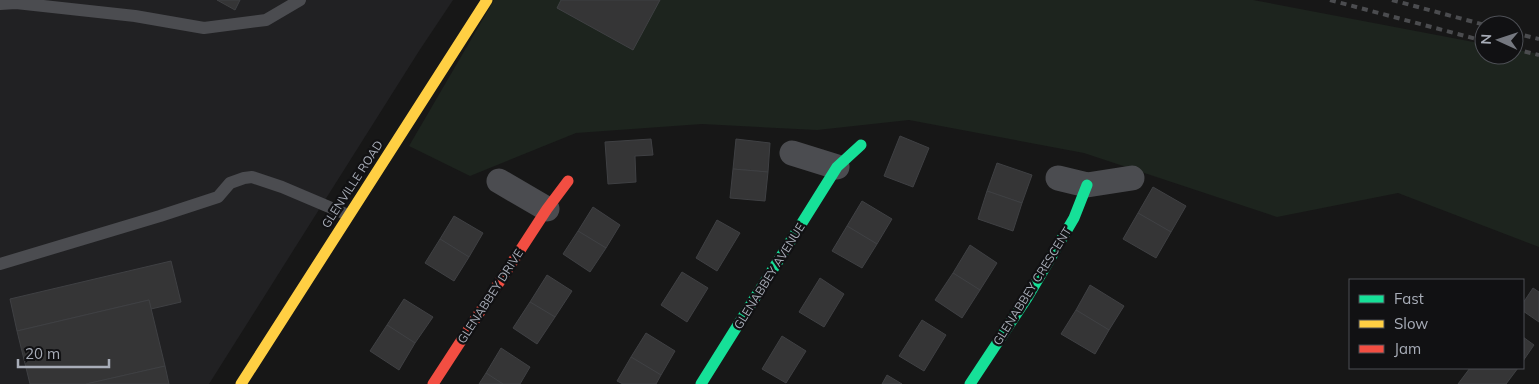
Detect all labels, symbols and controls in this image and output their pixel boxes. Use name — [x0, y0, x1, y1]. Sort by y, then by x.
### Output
north arrow — [1474, 15, 1524, 65]
text: N — [1477, 34, 1495, 45]
street label: GLENVILLE ROAD — [318, 137, 386, 231]
street label: GLENABBEY AVENUE — [730, 220, 808, 332]
street label: GLENABBEY CRESCENT — [990, 224, 1075, 348]
street label: GLENABBEY DRIVE — [454, 246, 526, 346]
legend — [1349, 279, 1524, 369]
text: Fast — [1394, 289, 1424, 308]
text: Slow — [1394, 314, 1428, 333]
scale bar — [18, 336, 109, 368]
text: Jam — [1394, 339, 1421, 358]
text: 20 m — [25, 344, 60, 363]

